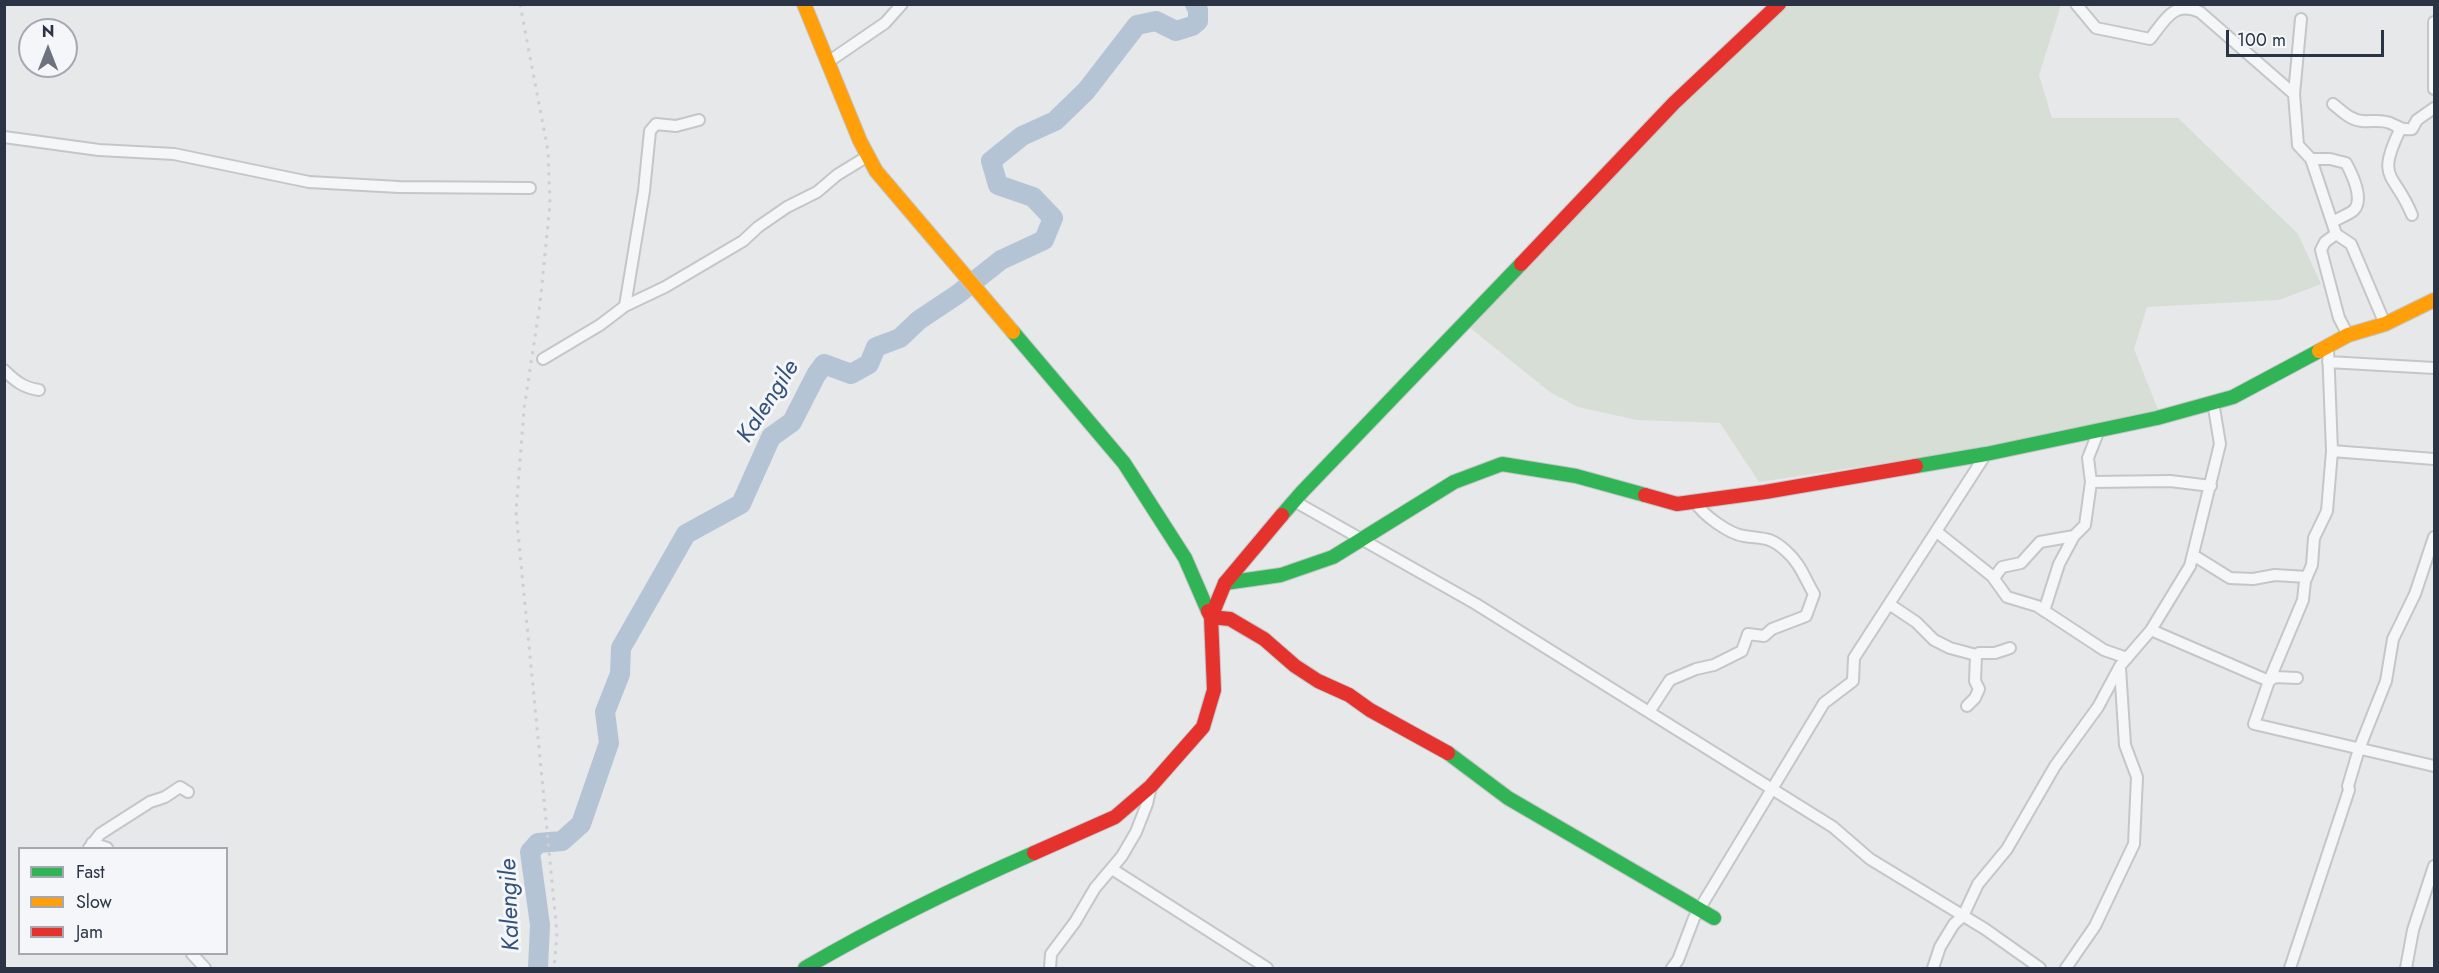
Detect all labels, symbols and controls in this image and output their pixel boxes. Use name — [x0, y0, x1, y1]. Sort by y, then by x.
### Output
north arrow — [18, 18, 78, 78]
scale bar — [2229, 18, 2386, 56]
text: N — [42, 20, 54, 43]
text: 100 m — [2237, 27, 2286, 53]
water label: Kalengile — [732, 355, 806, 449]
legend — [18, 847, 228, 955]
water label: Kalengile — [495, 858, 527, 952]
text: Fast — [76, 859, 105, 885]
text: Slow — [76, 889, 112, 915]
text: Jam — [76, 919, 103, 945]

